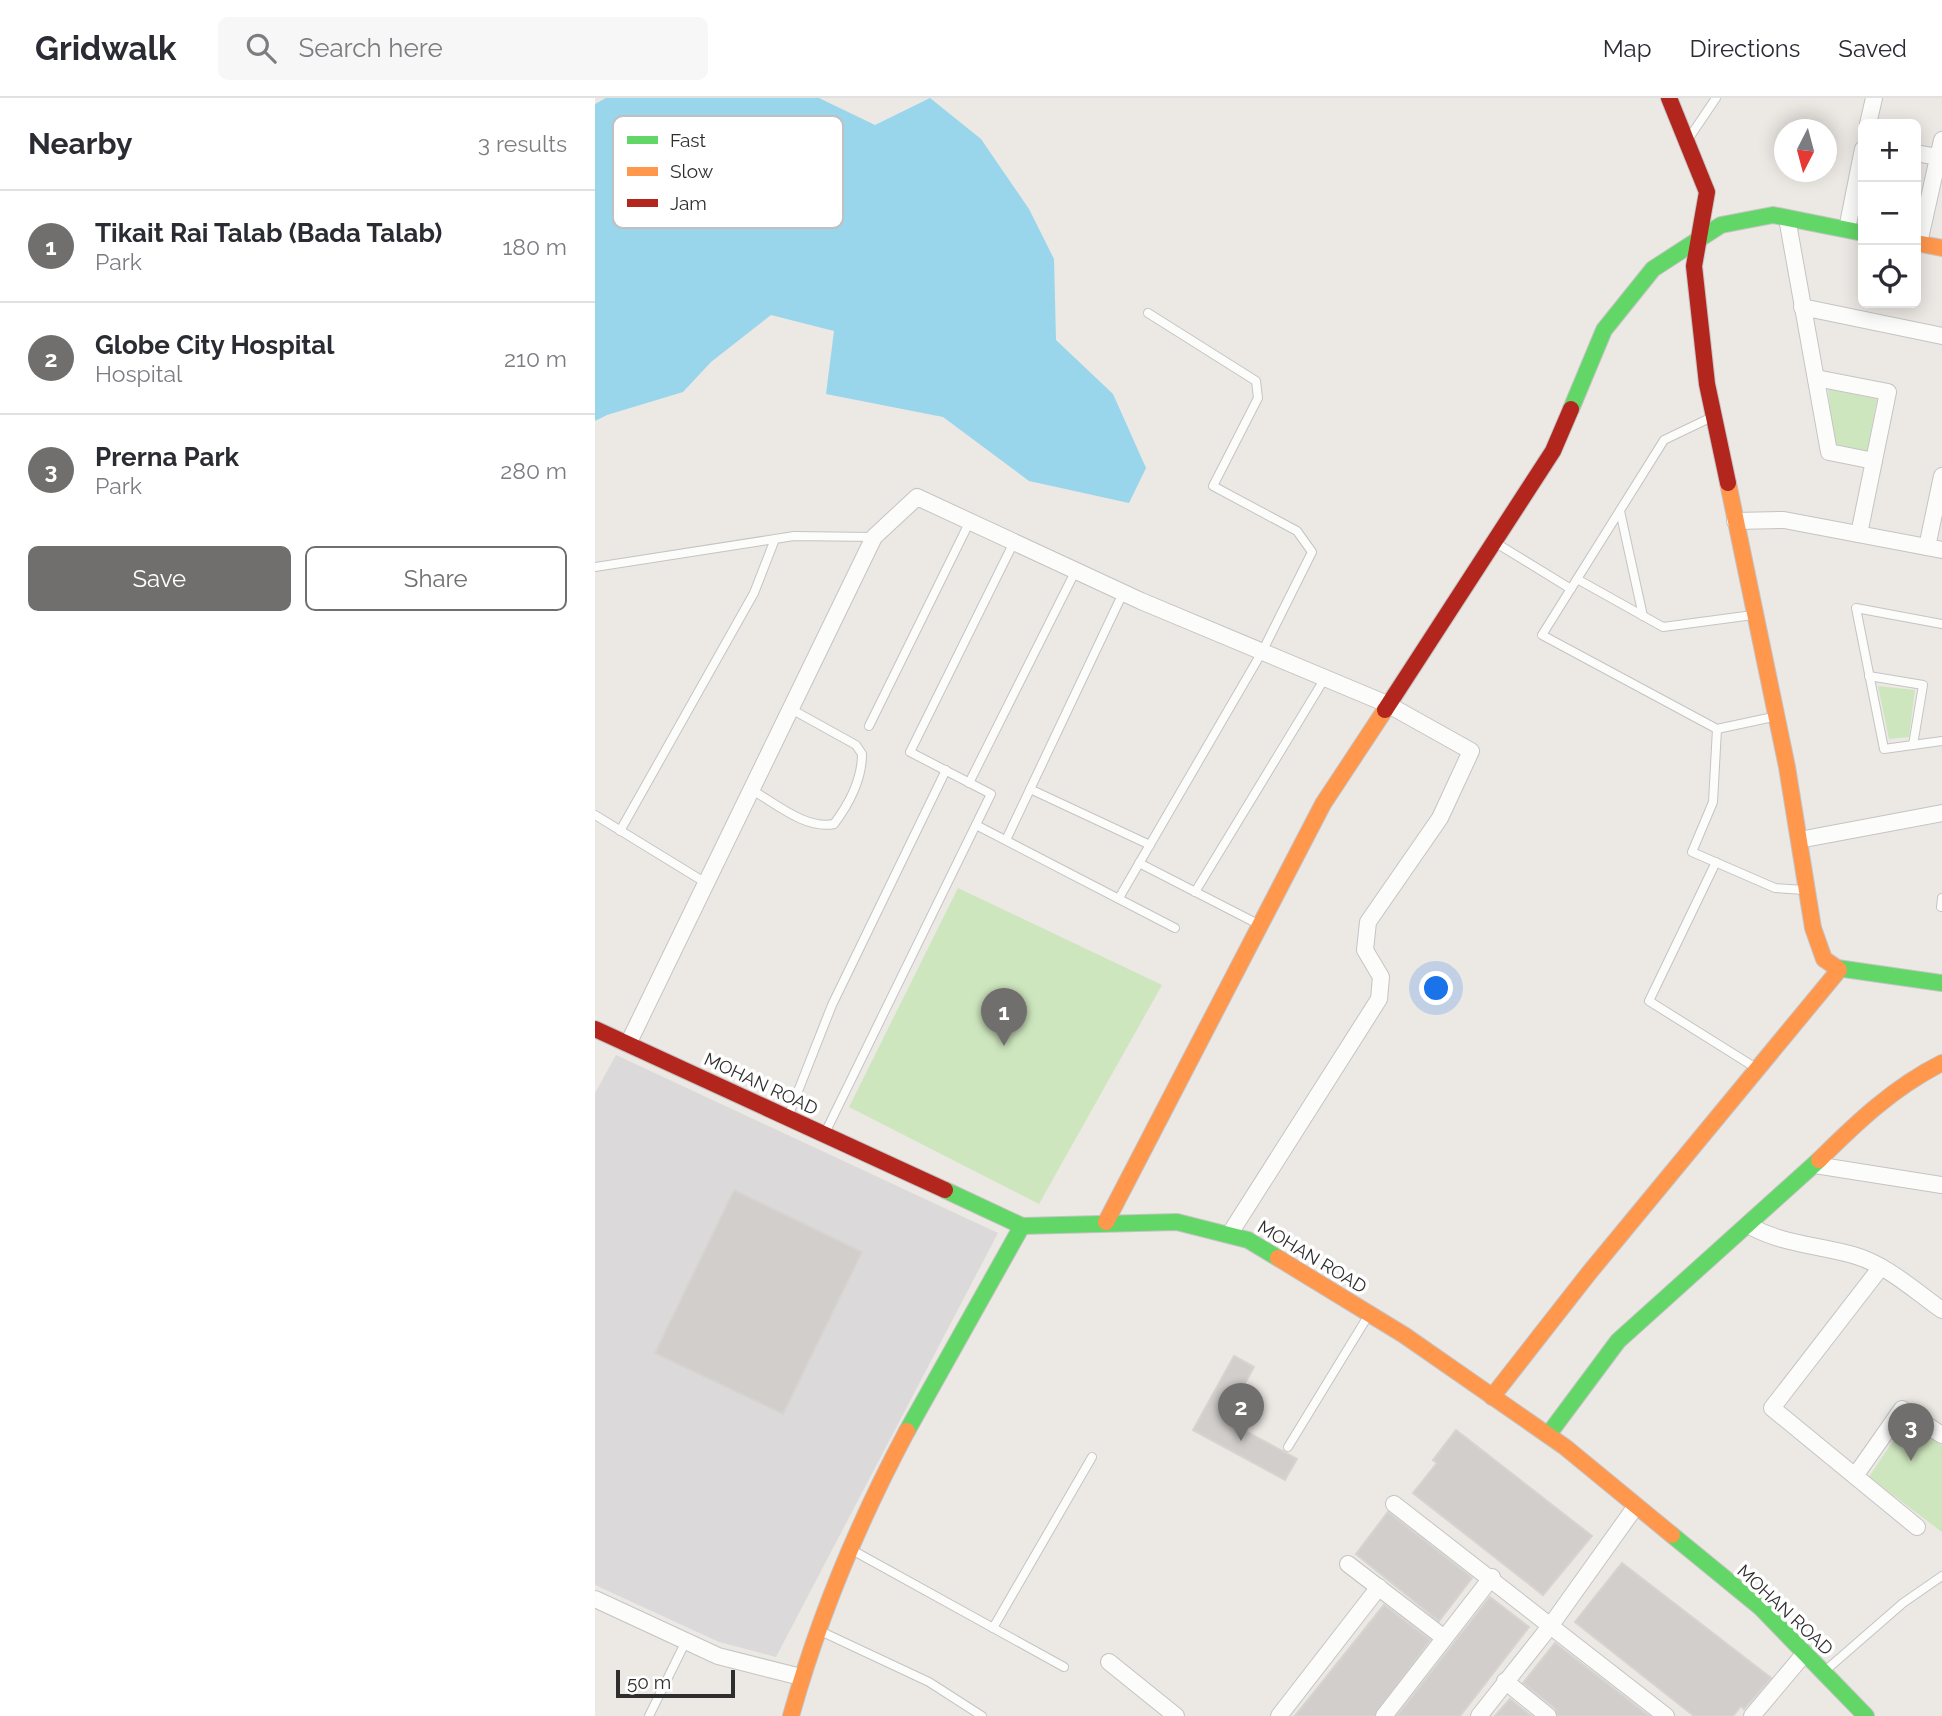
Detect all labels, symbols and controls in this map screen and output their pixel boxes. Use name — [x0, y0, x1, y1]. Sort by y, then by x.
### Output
search box — [218, 17, 708, 80]
text: Gridwalk — [35, 29, 176, 68]
icon: search — [242, 29, 280, 67]
text: Search here — [298, 33, 443, 63]
text: Map — [1603, 34, 1652, 63]
text: Directions — [1690, 34, 1800, 63]
text: Saved — [1838, 34, 1907, 63]
legend — [613, 116, 843, 228]
north arrow — [1774, 119, 1837, 182]
map controls — [1858, 119, 1921, 308]
button: + — [1858, 119, 1921, 182]
text: Nearby — [28, 126, 132, 161]
text: Fast — [670, 129, 706, 151]
text: 3 results — [478, 130, 567, 157]
text: Slow — [670, 160, 714, 182]
button: − — [1858, 182, 1921, 245]
text: Jam — [670, 192, 707, 214]
text: Tikait Rai Talab (Bada Talab) — [95, 218, 442, 248]
text: 1 — [45, 233, 57, 260]
text: 180 m — [502, 233, 567, 260]
button: locate — [1858, 245, 1921, 308]
text: Park — [95, 248, 142, 275]
text: Globe City Hospital — [95, 330, 334, 360]
text: 2 — [45, 345, 57, 372]
text: 210 m — [504, 345, 567, 372]
text: Hospital — [95, 360, 182, 387]
text: Prerna Park — [95, 442, 239, 472]
text: 3 — [45, 457, 57, 484]
text: 280 m — [500, 457, 567, 484]
text: Park — [95, 472, 142, 499]
button: Save — [28, 546, 291, 611]
button: Share — [305, 546, 567, 611]
your location — [1419, 971, 1453, 1005]
pin: 1 — [981, 988, 1027, 1046]
street label: MOHAN ROAD — [701, 1048, 822, 1119]
street label: MOHAN ROAD — [1254, 1216, 1371, 1297]
pin: 2 — [1218, 1383, 1264, 1441]
pin: 3 — [1888, 1403, 1934, 1461]
street label: MOHAN ROAD — [1733, 1560, 1838, 1659]
scale bar — [616, 1667, 735, 1699]
text: 50 m — [627, 1671, 671, 1693]

